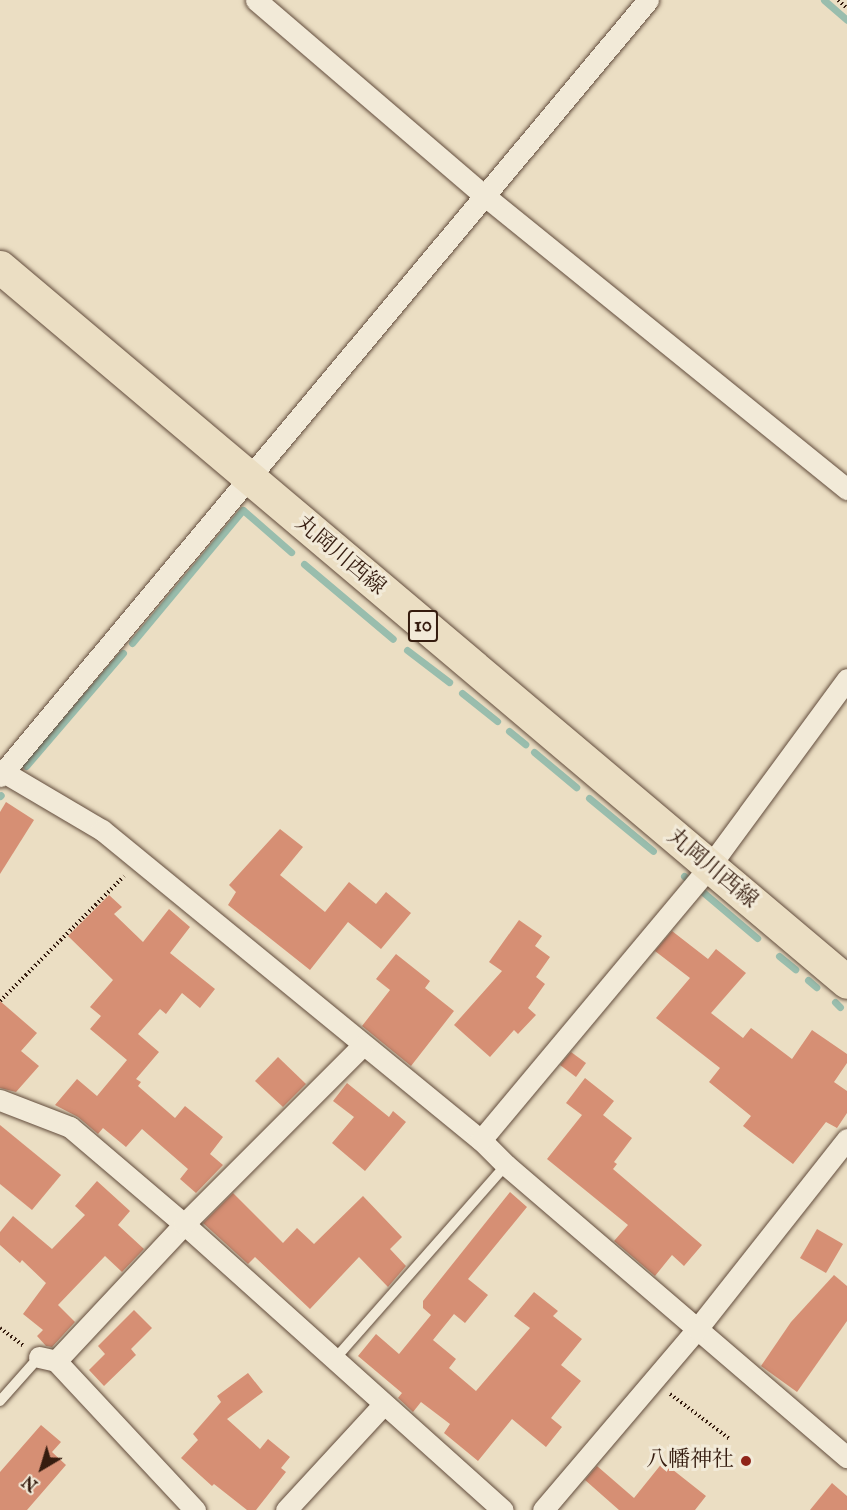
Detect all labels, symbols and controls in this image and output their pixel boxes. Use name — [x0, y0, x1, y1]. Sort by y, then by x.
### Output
street label: 丸岡川西線 — [289, 511, 391, 601]
road number: 10 — [406, 608, 440, 644]
street label: 丸岡川西線 — [661, 824, 763, 914]
north arrow — [12, 1438, 72, 1498]
place label: 八幡神社 — [646, 1448, 734, 1474]
marker: 八幡神社 — [739, 1454, 753, 1468]
text: N — [19, 1470, 43, 1494]

